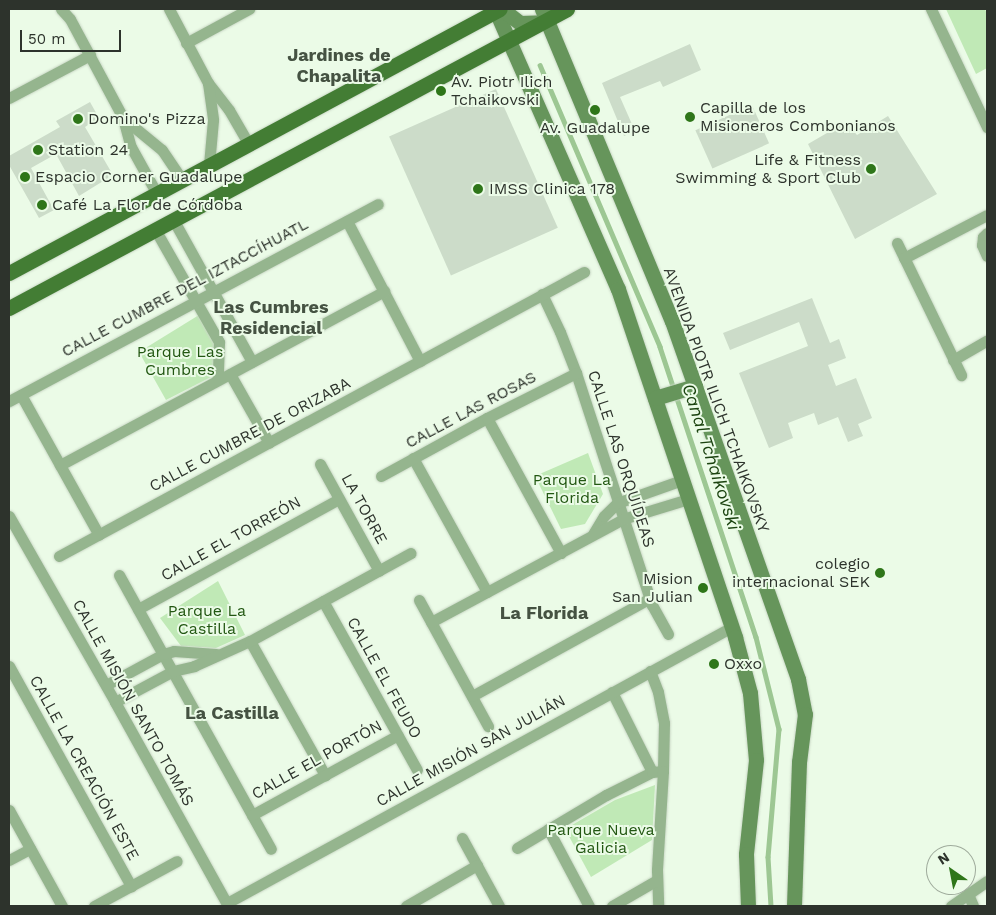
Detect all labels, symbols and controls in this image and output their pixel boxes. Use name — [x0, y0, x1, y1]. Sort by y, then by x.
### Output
scale bar — [22, 20, 124, 52]
text: 50 m — [28, 30, 65, 48]
district label: Jardines de Chapalita — [287, 45, 391, 88]
place label: Av. Piotr Ilich Tchaikovski — [451, 72, 553, 110]
marker: Av. Piotr Ilich Tchaikovski — [435, 85, 447, 97]
place label: Capilla de los Misioneros Combonianos — [700, 98, 896, 136]
marker: Av. Guadalupe — [589, 104, 601, 116]
place label: Domino's Pizza — [88, 109, 205, 129]
marker: Capilla de los Misioneros Combonianos — [684, 111, 696, 123]
marker: Domino's Pizza — [72, 113, 84, 125]
place label: Av. Guadalupe — [540, 118, 650, 138]
place label: Station 24 — [48, 140, 128, 160]
marker: Station 24 — [32, 144, 44, 156]
place label: Life & Fitness Swimming & Sport Club — [675, 150, 861, 188]
marker: Life & Fitness Swimming & Sport Club — [865, 163, 877, 175]
place label: Espacio Corner Guadalupe — [35, 167, 243, 187]
marker: Espacio Corner Guadalupe — [19, 171, 31, 183]
place label: IMSS Clinica 178 — [489, 179, 616, 199]
marker: IMSS Clinica 178 — [471, 182, 485, 196]
place label: Café La Flor de Córdoba — [52, 195, 243, 215]
marker: Café La Flor de Córdoba — [36, 199, 48, 211]
street label: CALLE CUMBRE DEL IZTACCÍHUATL — [58, 215, 312, 361]
street label: AVENIDA PIOTR ILICH TCHAIKOVSKY — [659, 264, 773, 536]
district label: Las Cumbres Residencial — [213, 297, 329, 340]
park label: Parque Las Cumbres — [137, 342, 223, 380]
street label: CALLE LAS ROSAS — [402, 367, 540, 453]
street label: CALLE LAS ORQUÍDEAS — [583, 368, 659, 550]
street label: CALLE CUMBRE DE ORIZABA — [146, 374, 354, 496]
water label: Canal Tchaikovski — [677, 380, 745, 534]
street label: LA TORRE — [337, 470, 391, 548]
park label: Parque La Florida — [533, 470, 611, 508]
street label: CALLE EL TORREÓN — [157, 492, 305, 586]
place label: colegio internacional SEK — [731, 554, 870, 592]
marker: colegio internacional SEK — [874, 567, 886, 579]
place label: Mision San Julian — [612, 569, 693, 607]
marker: Mision San Julian — [697, 582, 709, 594]
street label: CALLE MISIÓN SANTO TOMÁS — [68, 596, 198, 810]
park label: Parque La Castilla — [168, 601, 246, 639]
district label: La Florida — [500, 602, 588, 624]
street label: CALLE EL FEUDO — [343, 614, 425, 742]
place label: Oxxo — [724, 654, 762, 674]
marker: Oxxo — [708, 658, 720, 670]
street label: CALLE LA CREACIÓN ESTE — [25, 672, 143, 864]
street label: CALLE MISIÓN SAN JULIÁN — [373, 691, 569, 811]
district label: La Castilla — [185, 702, 279, 724]
street label: CALLE EL PORTÓN — [248, 716, 386, 804]
park label: Parque Nueva Galicia — [547, 820, 655, 858]
north arrow — [926, 845, 976, 895]
text: N — [935, 849, 952, 868]

